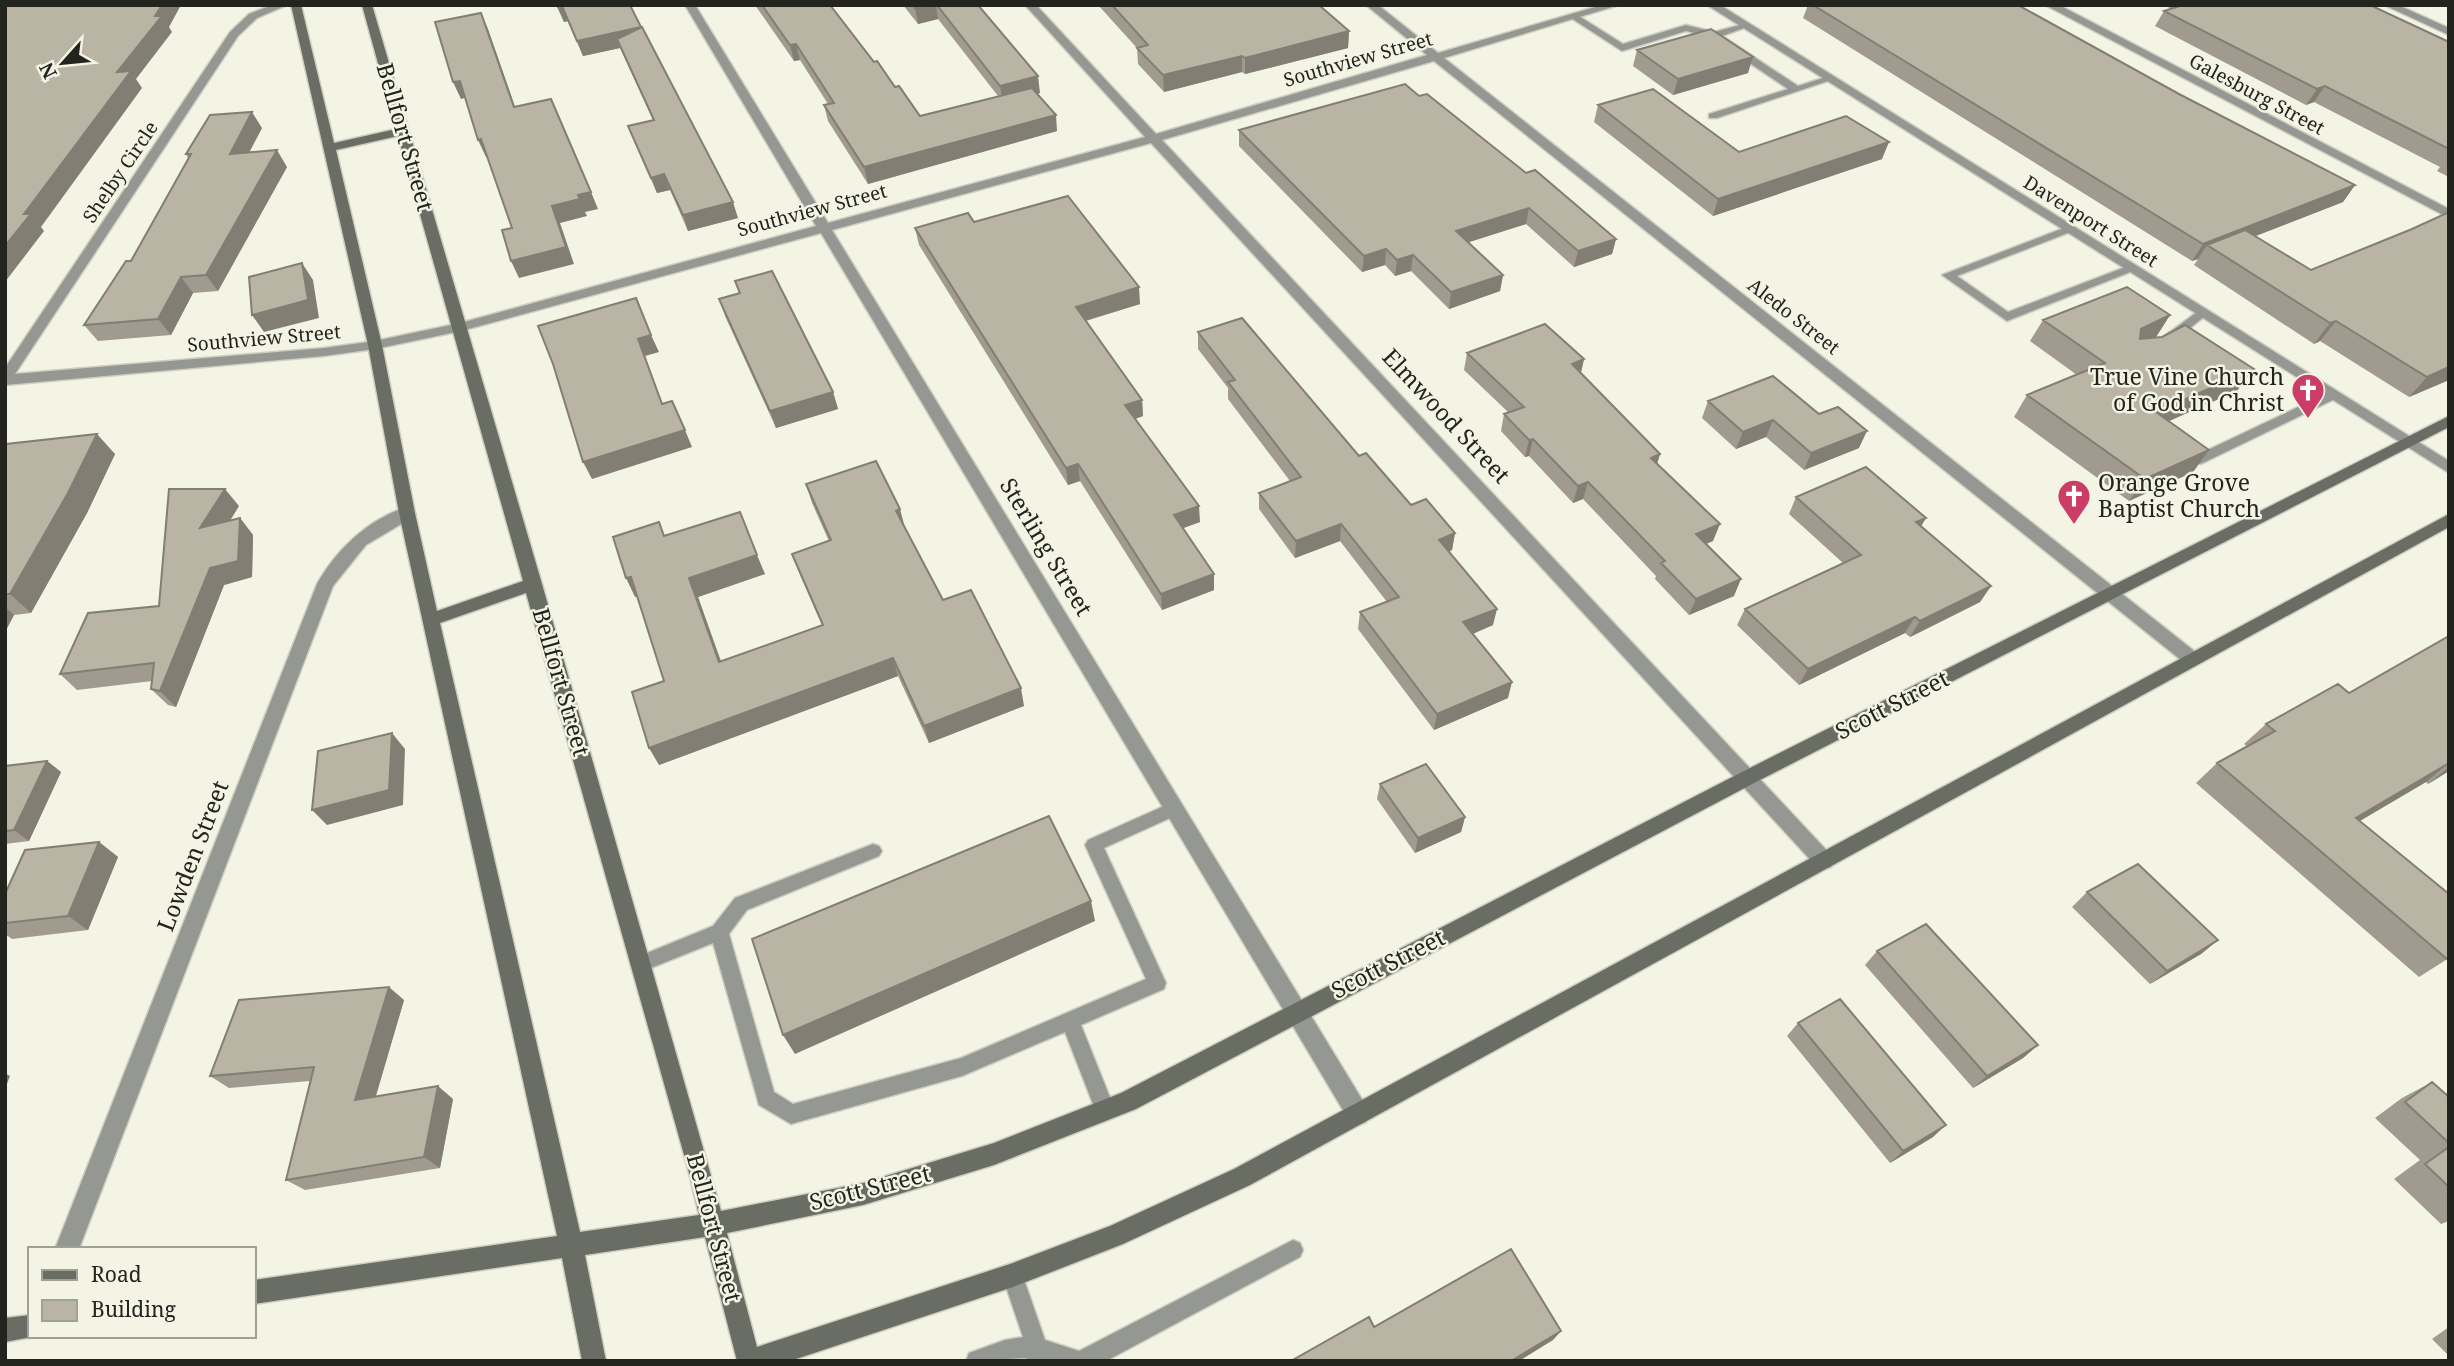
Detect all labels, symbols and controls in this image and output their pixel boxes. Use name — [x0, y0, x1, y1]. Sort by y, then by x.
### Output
street label: Southview Street — [1281, 25, 1436, 93]
north arrow — [28, 28, 98, 98]
street label: Galesburg Street — [2185, 47, 2329, 141]
text: N — [33, 58, 63, 83]
street label: Bellfort Street — [370, 59, 442, 214]
street label: Shelby Circle — [76, 116, 164, 228]
street label: Davenport Street — [2019, 169, 2164, 273]
street label: Southview Street — [734, 177, 890, 242]
street label: Aledo Street — [1743, 272, 1846, 360]
street label: Southview Street — [186, 318, 342, 358]
street label: Elmwood Street — [1376, 341, 1518, 490]
place label: True Vine Church of God in Christ — [2090, 360, 2284, 418]
church icon: True Vine Church of God in Christ — [2289, 371, 2327, 420]
place label: Orange Grove Baptist Church — [2098, 466, 2260, 524]
street label: Sterling Street — [993, 472, 1101, 621]
church icon: Orange Grove Baptist Church — [2055, 477, 2093, 526]
street label: Bellfort Street — [526, 604, 598, 759]
street label: Scott Street — [1829, 662, 1954, 746]
street label: Lowden Street — [149, 776, 235, 936]
street label: Scott Street — [1325, 921, 1450, 1005]
street label: Bellfort Street — [680, 1150, 750, 1305]
street label: Scott Street — [806, 1157, 934, 1217]
legend — [28, 1247, 256, 1338]
text: Road — [91, 1260, 142, 1288]
text: Building — [91, 1295, 176, 1323]

